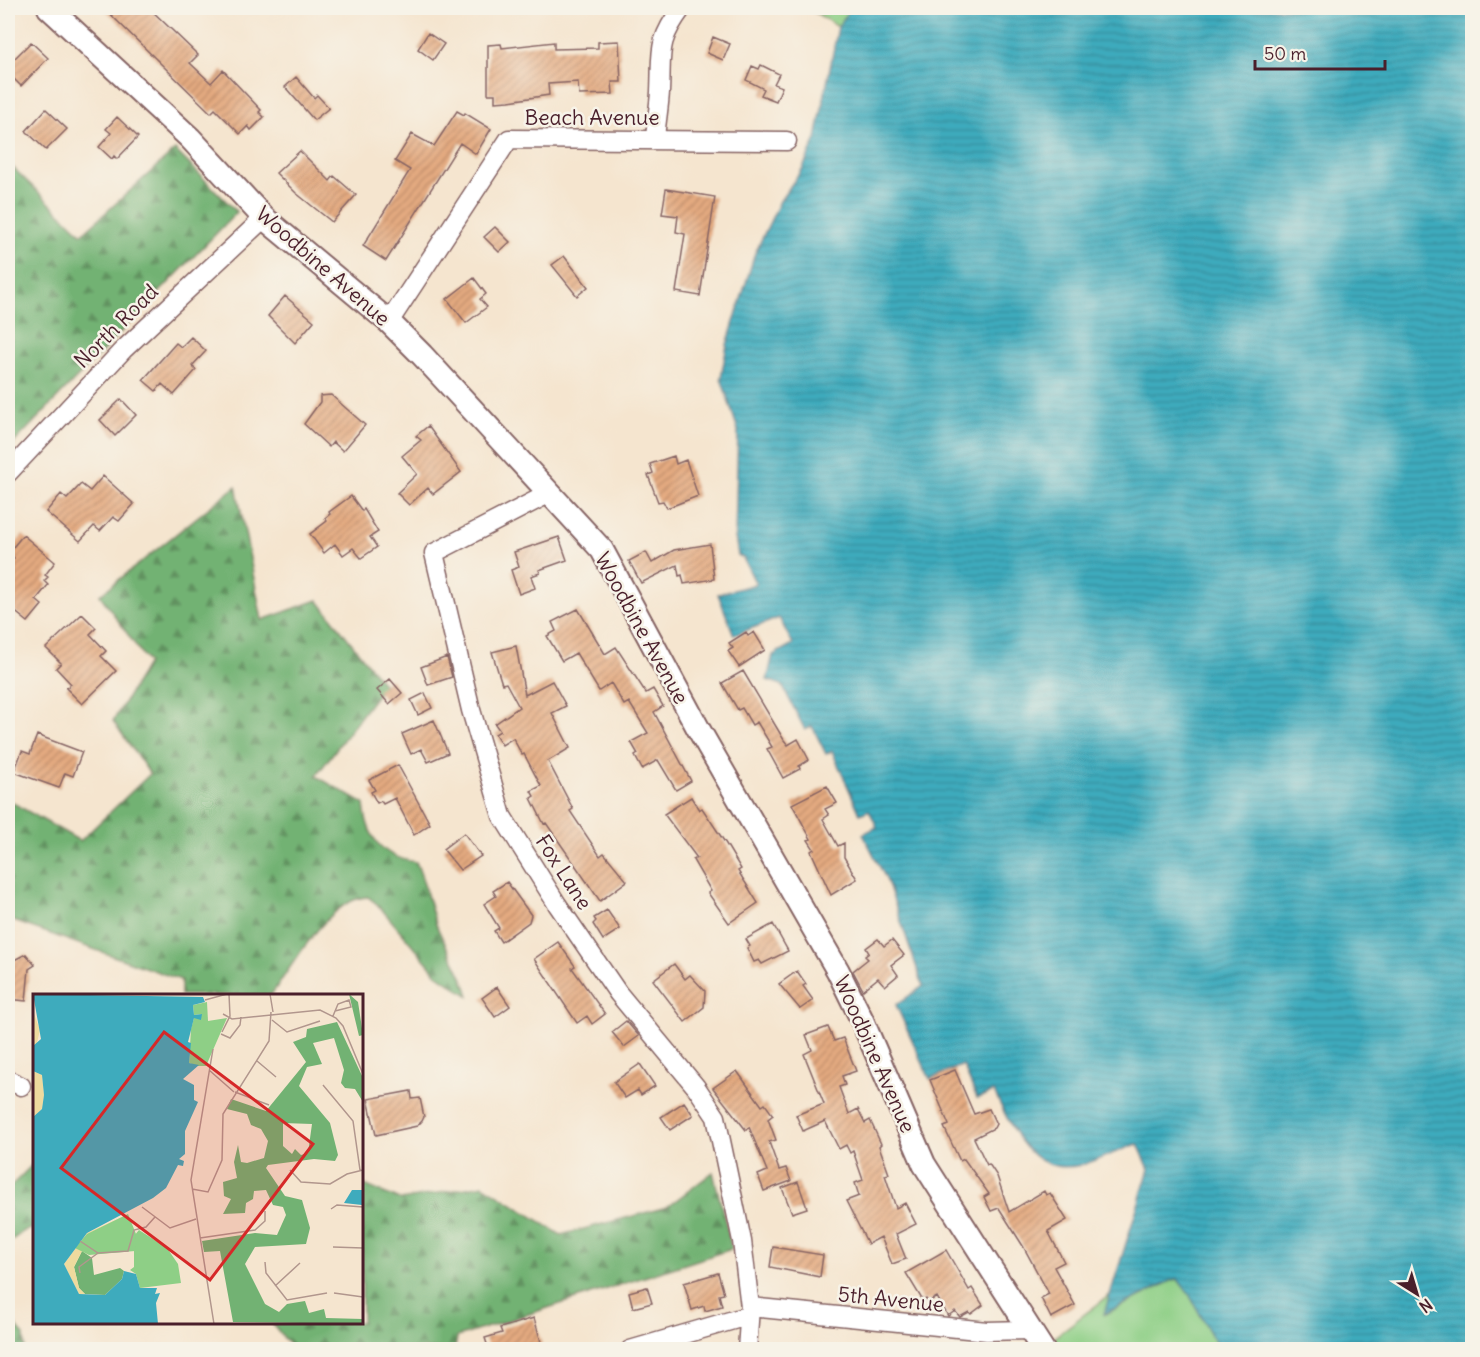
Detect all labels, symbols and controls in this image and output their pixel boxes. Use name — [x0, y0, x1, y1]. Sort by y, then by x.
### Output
scale bar — [1255, 33, 1386, 71]
text: 50 m — [1264, 42, 1306, 65]
street label: Beach Avenue — [524, 104, 660, 131]
street label: Woodbine Avenue — [250, 200, 396, 332]
street label: North Road — [68, 278, 164, 374]
street label: Woodbine Avenue — [589, 547, 695, 709]
street label: Fox Lane — [530, 829, 598, 915]
street label: Woodbine Avenue — [828, 971, 922, 1137]
inset map — [33, 994, 363, 1324]
north arrow — [1387, 1264, 1447, 1324]
street label: 5th Avenue — [837, 1280, 945, 1318]
text: N — [1416, 1295, 1436, 1317]

